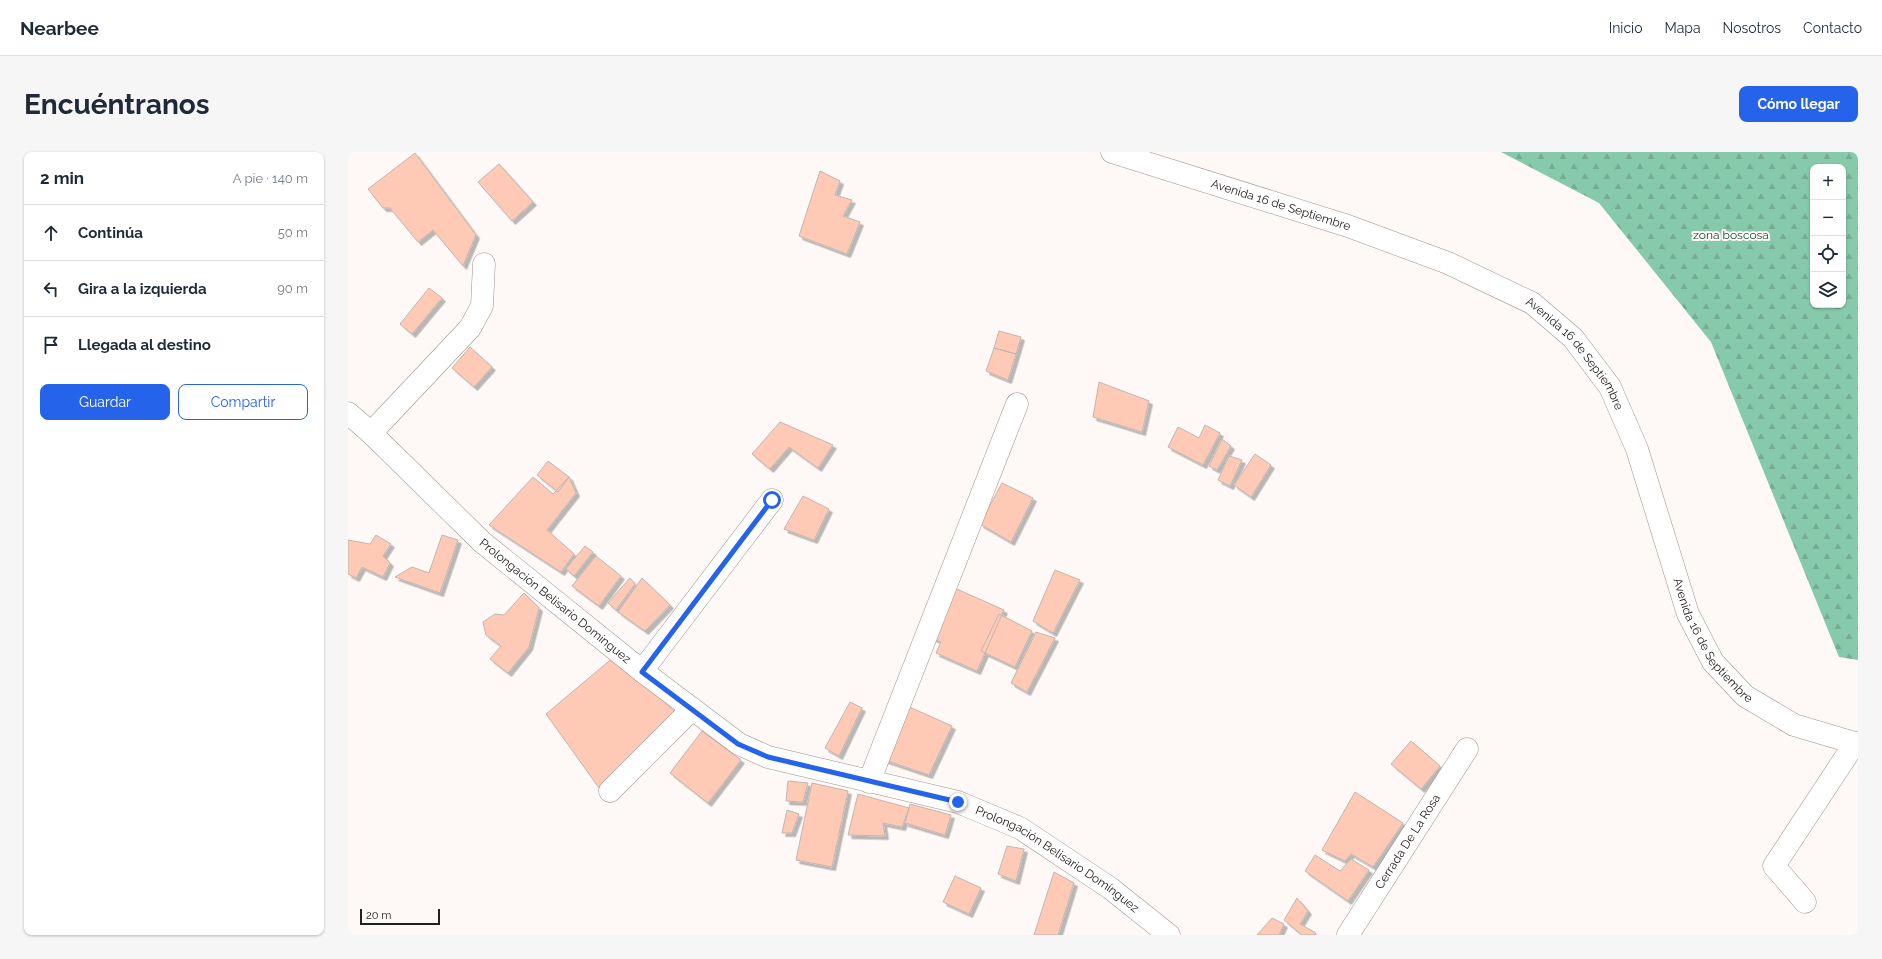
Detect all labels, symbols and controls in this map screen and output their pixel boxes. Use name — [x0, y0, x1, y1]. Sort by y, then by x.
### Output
text: Nearbee — [20, 17, 99, 39]
text: Inicio — [1609, 20, 1642, 36]
text: Mapa — [1664, 20, 1701, 36]
text: Nosotros — [1723, 20, 1781, 36]
text: Contacto — [1803, 20, 1862, 36]
button: Cómo llegar — [1739, 86, 1858, 122]
text: Encuéntranos — [24, 88, 210, 121]
map controls — [1810, 164, 1846, 308]
button: + — [1810, 164, 1846, 200]
text: 2 min — [40, 168, 84, 188]
text: A pie · 140 m — [233, 171, 308, 186]
street label: Avenida 16 de Septiembre — [1209, 177, 1352, 233]
button: − — [1810, 200, 1846, 236]
icon: ahead — [40, 222, 62, 244]
text: Continúa — [78, 224, 143, 242]
text: 50 m — [278, 225, 308, 240]
park label: zona boscosa — [1693, 228, 1769, 242]
button: locate — [1810, 236, 1846, 272]
button: layers — [1810, 272, 1846, 308]
icon: left — [40, 278, 62, 300]
text: Gira a la izquierda — [78, 280, 207, 298]
text: 90 m — [277, 281, 308, 296]
street label: Avenida 16 de Septiembre — [1524, 294, 1626, 412]
icon: arrive — [40, 334, 62, 356]
text: Llegada al destino — [78, 336, 211, 354]
button: Guardar — [40, 384, 170, 420]
button: Compartir — [178, 384, 308, 420]
route start — [763, 491, 781, 509]
street label: Prolongación Belisario Domínguez — [477, 536, 634, 666]
street label: Avenida 16 de Septiembre — [1670, 576, 1755, 706]
street label: Cerrada De La Rosa — [1372, 792, 1443, 891]
route end — [949, 793, 967, 811]
street label: Prolongación Belisario Domínguez — [973, 803, 1142, 915]
scale bar — [360, 907, 440, 926]
text: 20 m — [366, 909, 391, 922]

